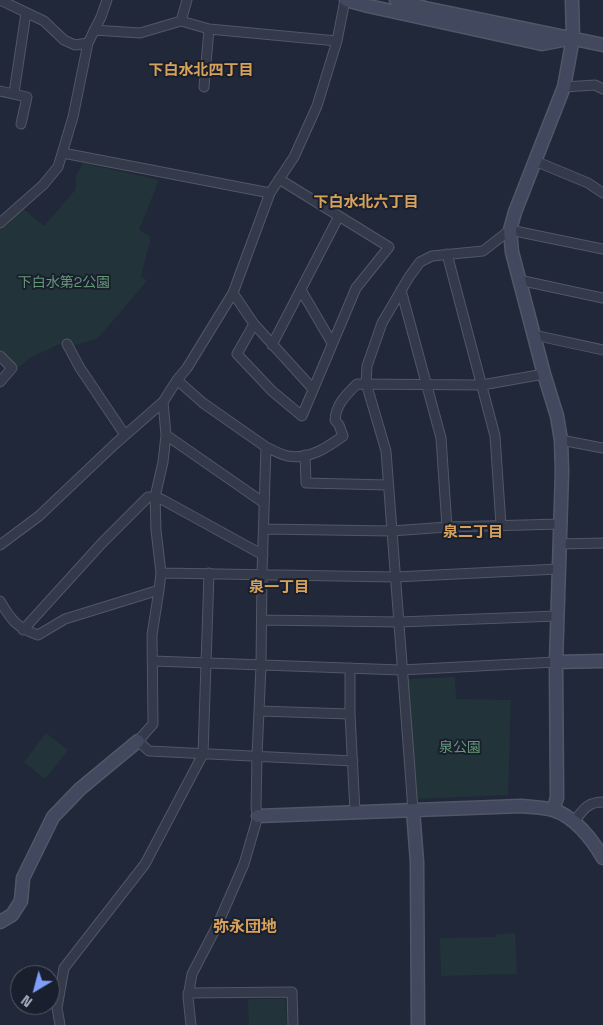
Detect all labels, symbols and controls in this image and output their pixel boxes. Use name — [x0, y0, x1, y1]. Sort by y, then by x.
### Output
district label: 下白水北四丁目 — [149, 62, 253, 80]
district label: 下白水北六丁目 — [314, 194, 418, 212]
park label: 下白水第2公園 — [18, 275, 110, 291]
district label: 泉二丁目 — [443, 524, 503, 542]
district label: 泉一丁目 — [249, 579, 309, 597]
park label: 泉公園 — [439, 740, 481, 756]
district label: 弥永団地 — [213, 918, 277, 938]
north arrow — [10, 965, 60, 1015]
text: N — [17, 991, 36, 1011]

